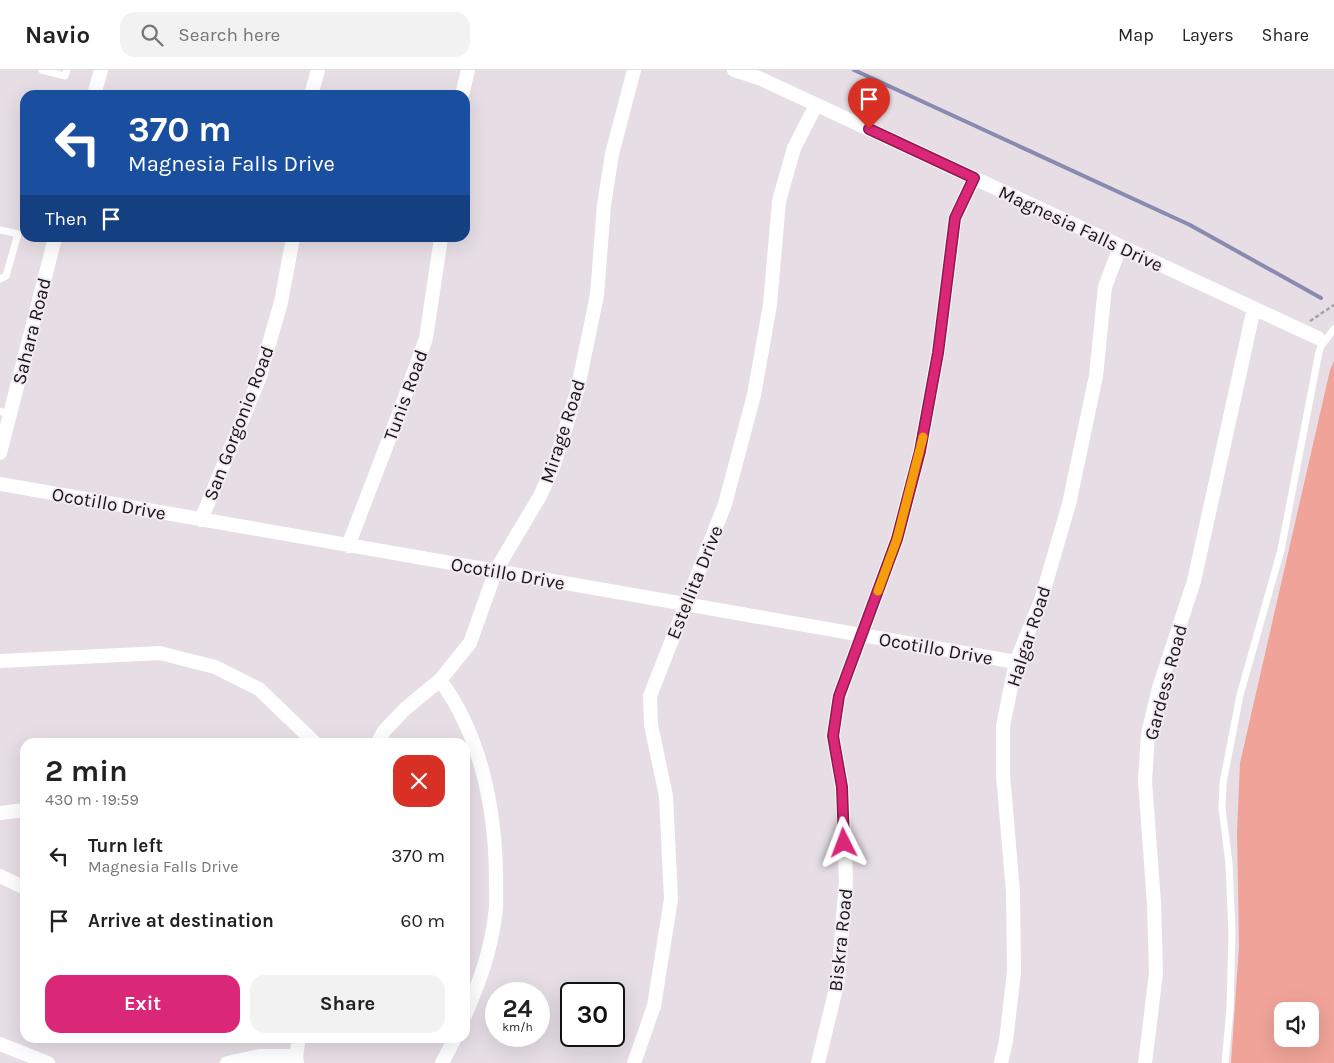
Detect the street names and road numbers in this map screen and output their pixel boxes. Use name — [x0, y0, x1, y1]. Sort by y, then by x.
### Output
street label: Magnesia Falls Drive — [995, 181, 1166, 277]
street label: Sahara Road — [8, 275, 56, 387]
street label: San Gorgonio Road — [199, 343, 279, 504]
street label: Tunis Road — [379, 347, 433, 444]
street label: Mirage Road — [536, 377, 590, 486]
street label: Ocotillo Drive — [50, 483, 167, 525]
street label: Estellita Drive — [662, 522, 728, 642]
street label: Ocotillo Drive — [449, 553, 566, 595]
street label: Halgar Road — [1002, 583, 1056, 690]
street label: Gardess Road — [1140, 622, 1192, 742]
street label: Ocotillo Drive — [877, 628, 994, 670]
street label: Biskra Road — [825, 887, 857, 993]

